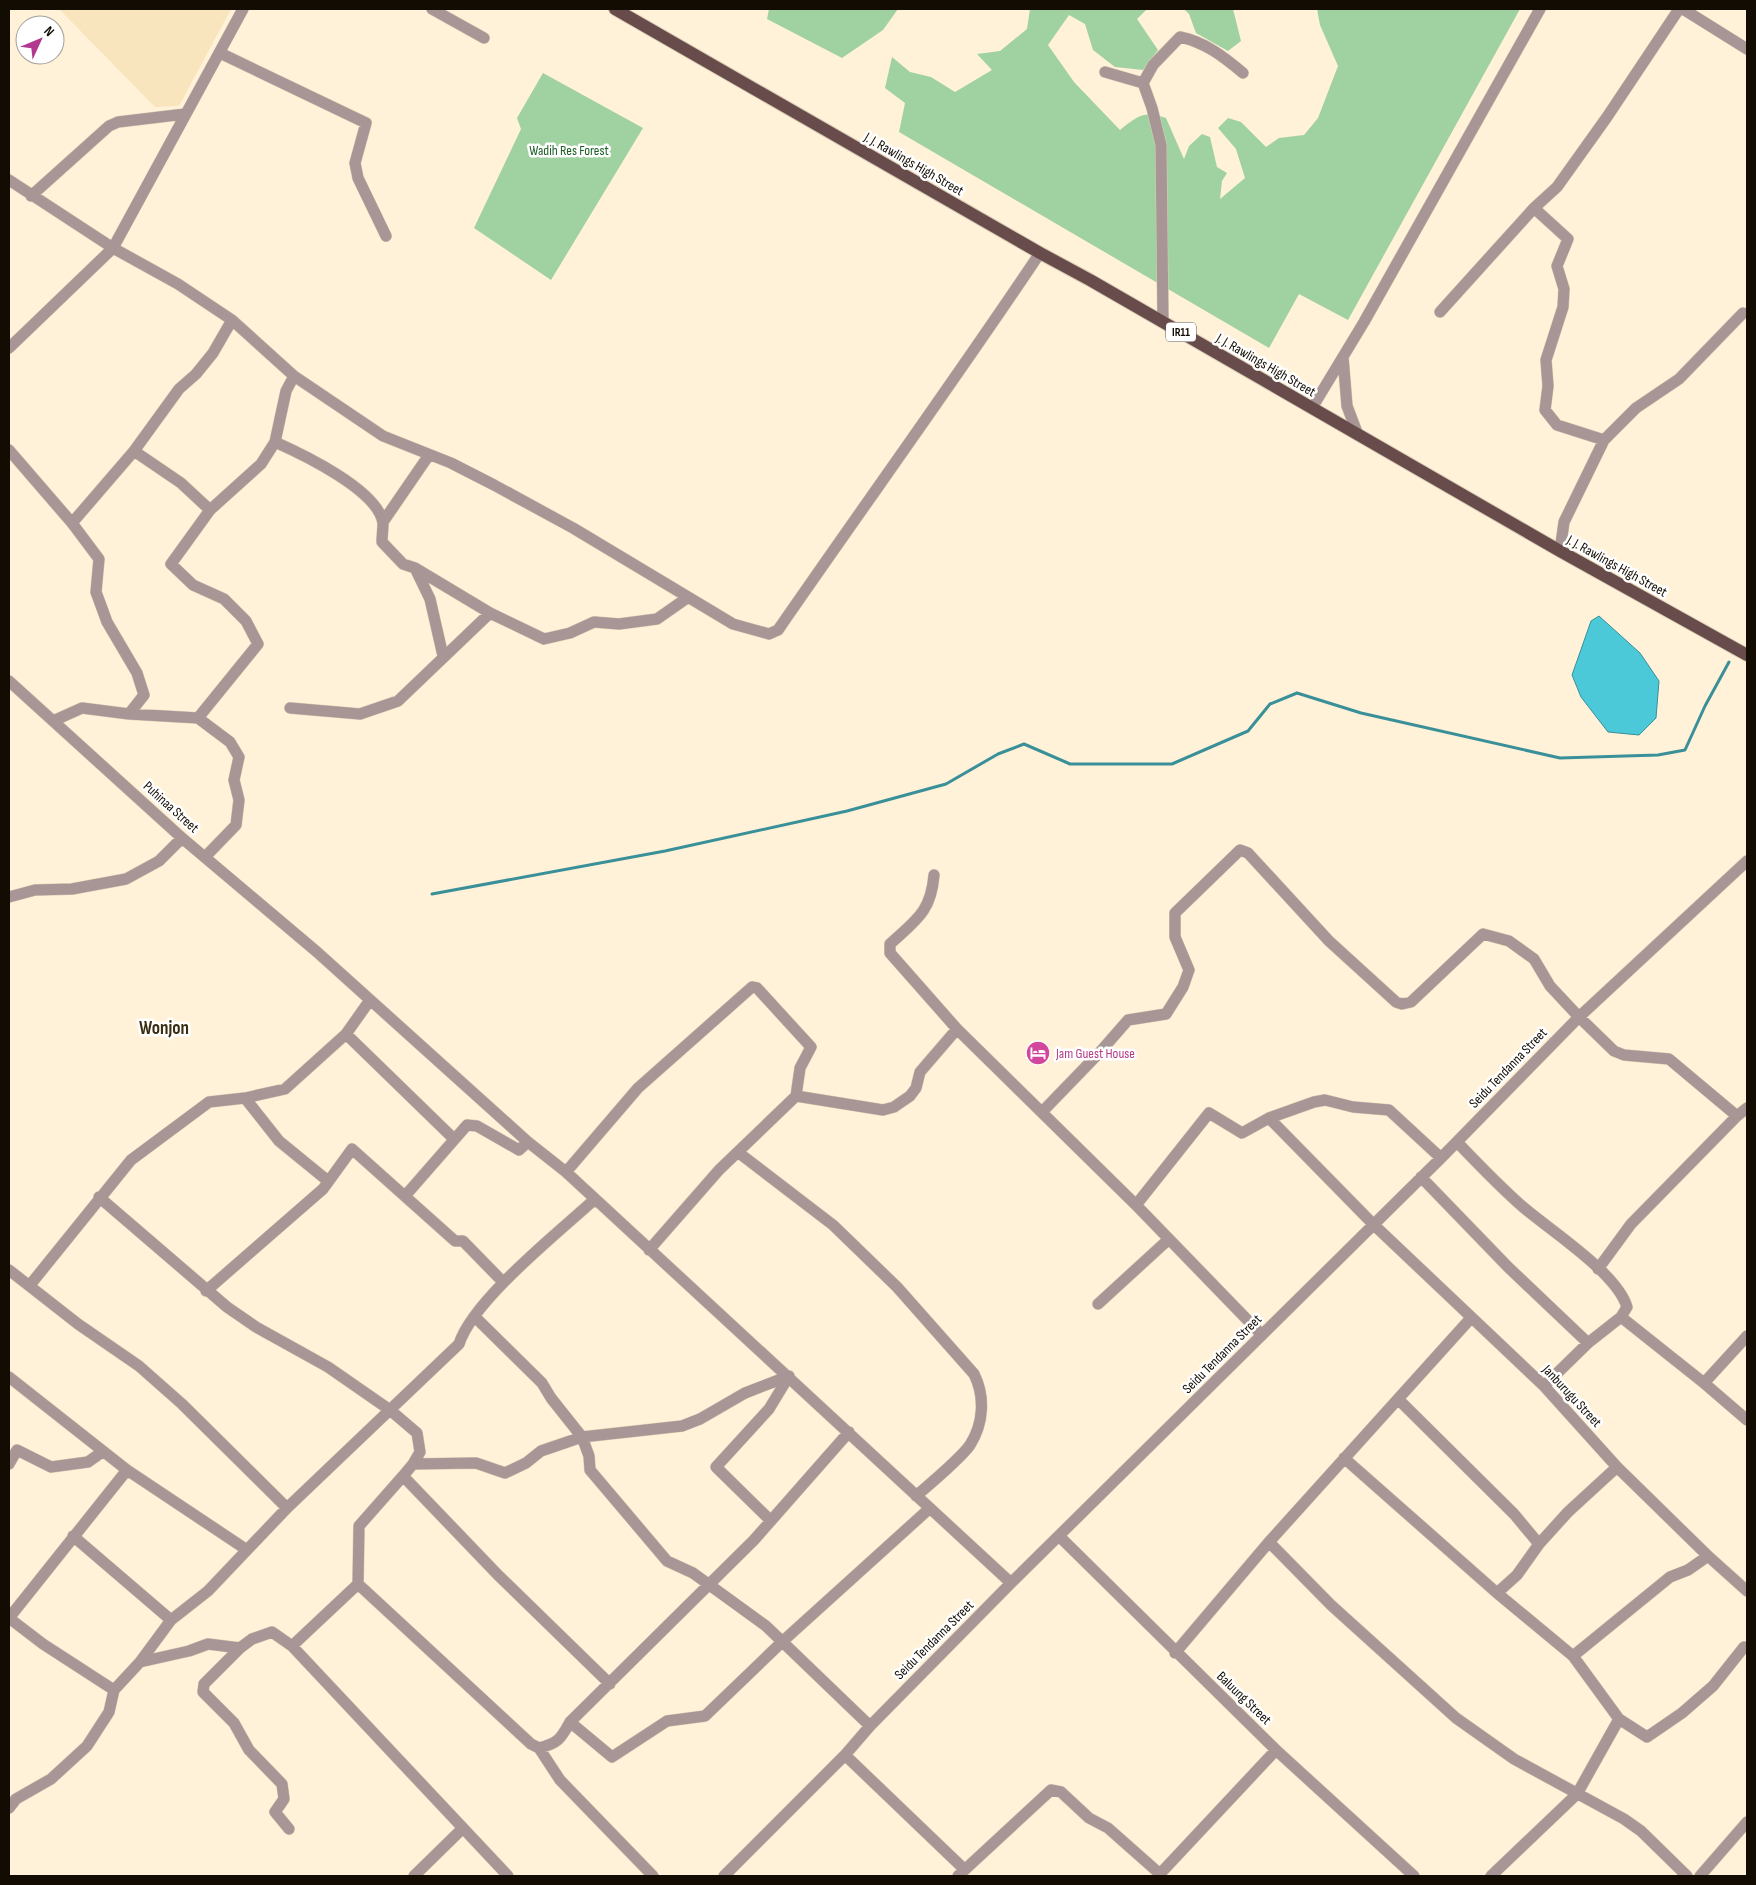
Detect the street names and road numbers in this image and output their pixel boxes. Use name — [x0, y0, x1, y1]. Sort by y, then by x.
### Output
street label: J. J. Rawlings High Street — [860, 128, 967, 199]
road number: IR11 — [1166, 322, 1196, 342]
street label: J. J. Rawlings High Street — [1212, 329, 1319, 400]
street label: J. J. Rawlings High Street — [1563, 531, 1670, 601]
street label: Puhinaa Street — [140, 778, 202, 836]
street label: Seidu Tendanna Street — [1465, 1024, 1551, 1112]
street label: Seidu Tendanna Street — [1179, 1311, 1265, 1397]
street label: Janburugu Street — [1538, 1361, 1605, 1431]
street label: Seidu Tendanna Street — [891, 1597, 977, 1683]
street label: Baluung Street — [1213, 1668, 1275, 1728]

